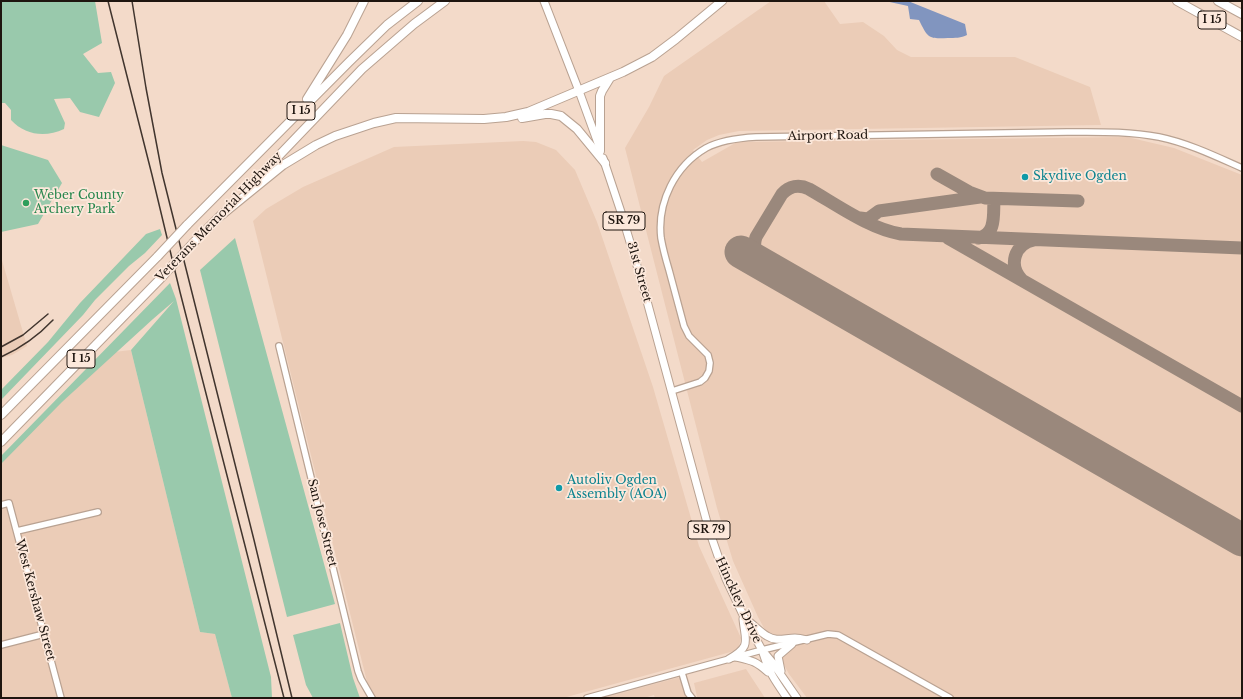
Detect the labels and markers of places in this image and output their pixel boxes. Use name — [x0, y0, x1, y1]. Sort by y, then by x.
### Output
place label: Skydive Ogden — [1033, 170, 1127, 184]
marker: Skydive Ogden — [1020, 172, 1030, 182]
place label: Weber County Archery Park — [34, 189, 124, 217]
marker: Weber County Archery Park — [21, 198, 31, 208]
place label: Autoliv Ogden Assembly (AOA) — [567, 474, 667, 502]
marker: Autoliv Ogden Assembly (AOA) — [554, 483, 564, 493]

